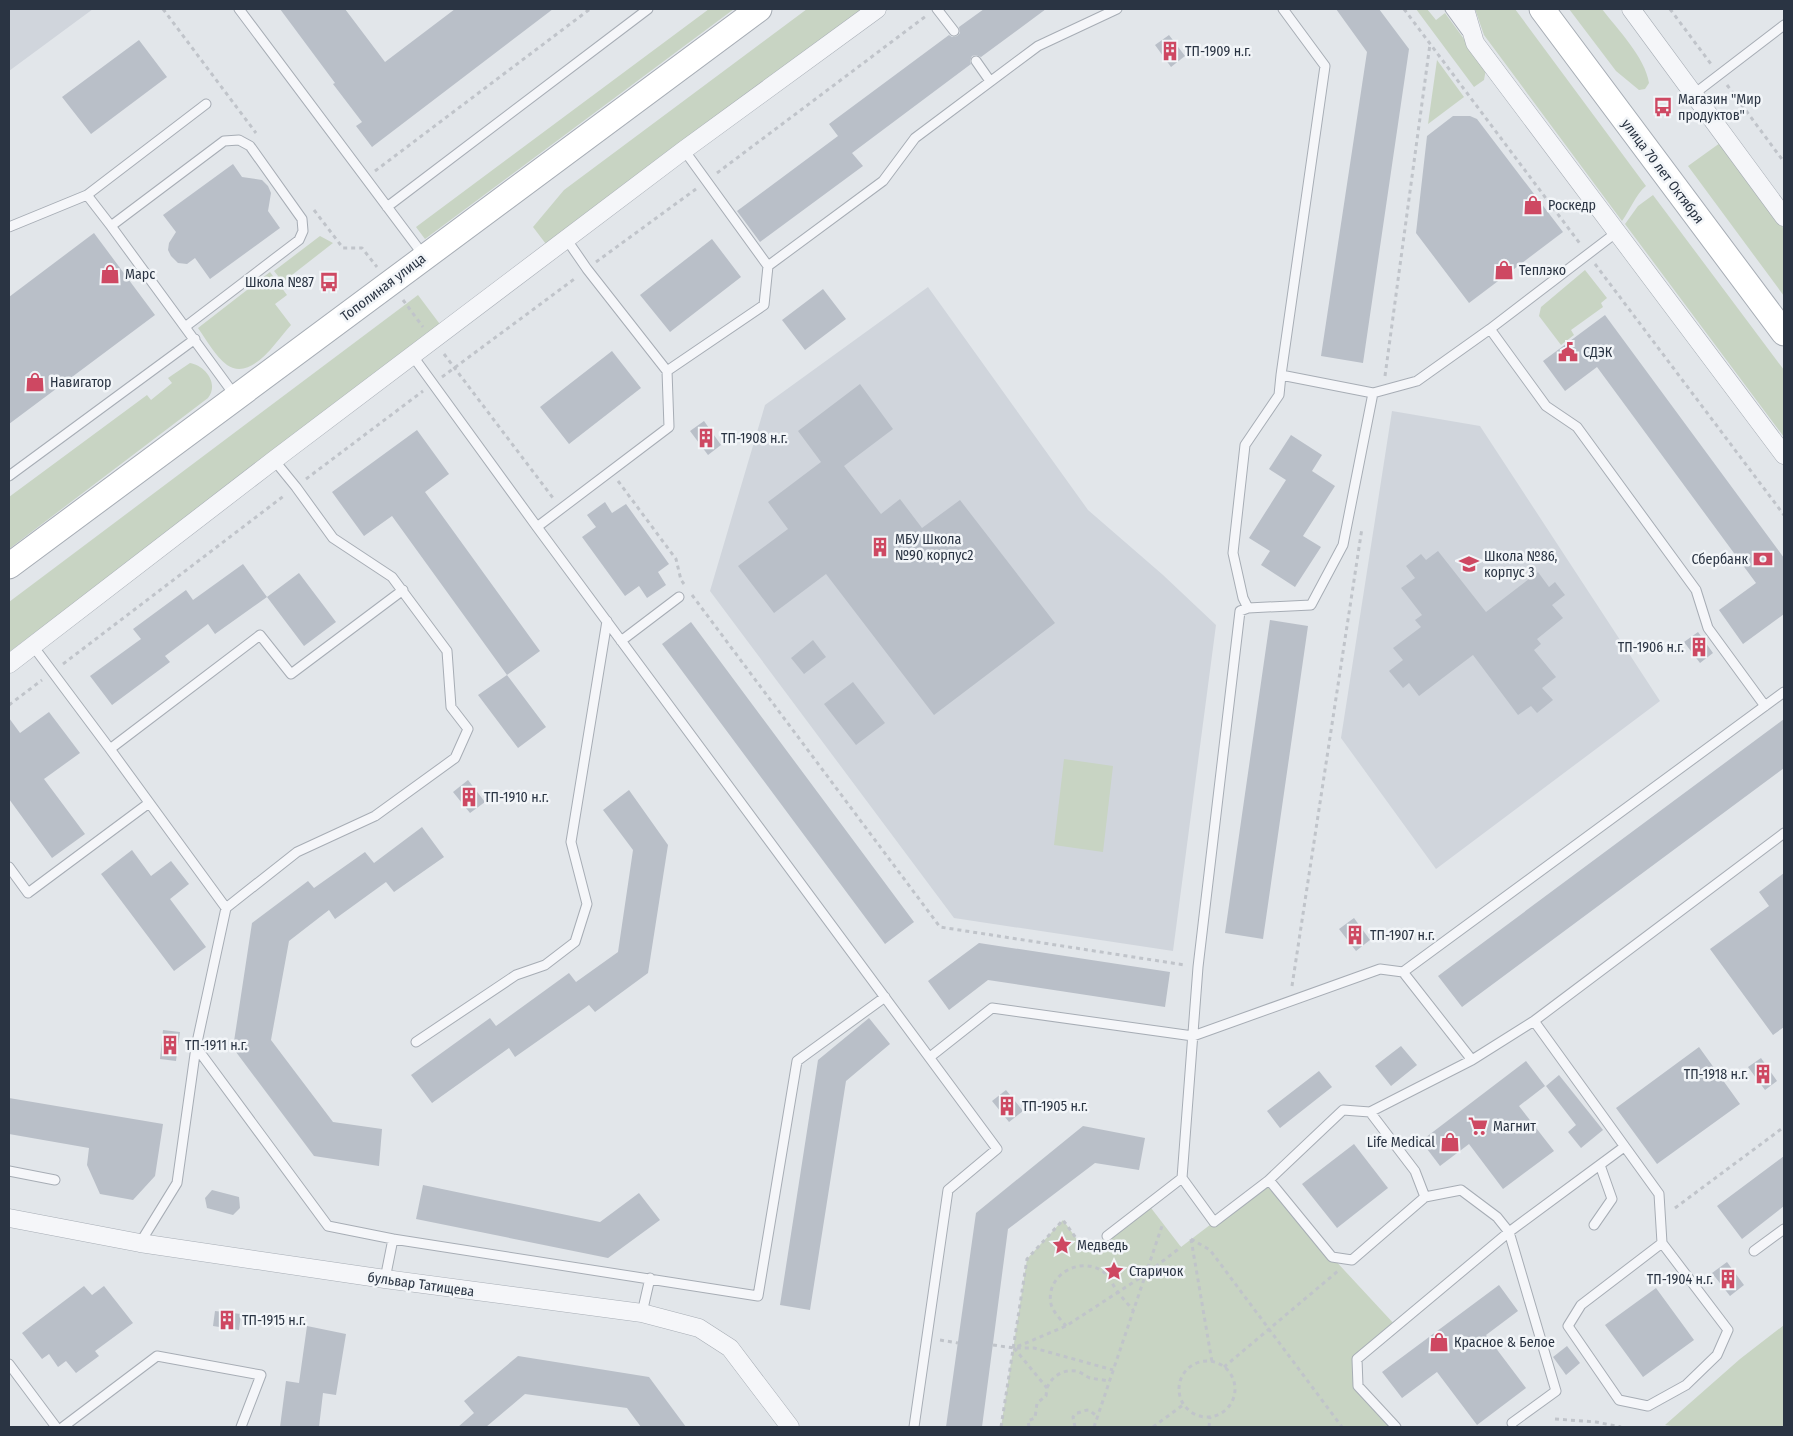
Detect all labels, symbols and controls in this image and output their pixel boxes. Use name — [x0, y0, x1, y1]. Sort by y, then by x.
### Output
building icon: ТП-1909 н.г. — [1159, 40, 1181, 62]
place label: ТП-1909 н.г. — [1185, 43, 1251, 60]
place label: Магазин "Мир продуктов" — [1678, 91, 1761, 124]
bus stop icon: Магазин "Мир продуктов" — [1652, 96, 1674, 118]
street label: улица 70 лет Октября — [1618, 116, 1707, 227]
shop icon: Роскедр — [1522, 194, 1544, 216]
place label: Роскедр — [1548, 197, 1596, 214]
street label: Тополиная улица — [337, 250, 429, 325]
shop icon: Теплэко — [1493, 259, 1515, 281]
place label: Теплэко — [1519, 262, 1566, 279]
shop icon: Марс — [99, 263, 121, 285]
place label: Марс — [125, 266, 155, 283]
bus stop icon: Школа №87 — [318, 271, 340, 293]
place label: Школа №87 — [245, 274, 314, 291]
public building icon: СДЭК — [1557, 341, 1579, 363]
place label: СДЭК — [1583, 344, 1613, 361]
shop icon: Навигатор — [24, 371, 46, 393]
place label: Навигатор — [50, 374, 112, 391]
building icon: ТП-1908 н.г. — [695, 427, 717, 449]
place label: ТП-1908 н.г. — [721, 430, 787, 447]
place label: МБУ Школа №90 корпус2 — [895, 531, 974, 564]
building icon: МБУ Школа №90 корпус2 — [869, 536, 891, 558]
place label: Школа №86, корпус 3 — [1484, 548, 1558, 581]
bank icon: Сбербанк — [1752, 548, 1774, 570]
place label: Сбербанк — [1691, 551, 1748, 568]
school or university icon: Школа №86, корпус 3 — [1458, 553, 1480, 575]
building icon: ТП-1906 н.г. — [1688, 636, 1710, 658]
place label: ТП-1906 н.г. — [1618, 639, 1684, 656]
building icon: ТП-1910 н.г. — [458, 786, 480, 808]
place label: ТП-1910 н.г. — [484, 789, 549, 806]
building icon: ТП-1907 н.г. — [1344, 924, 1366, 946]
place label: ТП-1907 н.г. — [1370, 927, 1435, 944]
building icon: ТП-1911 н.г. — [159, 1034, 181, 1056]
place label: ТП-1911 н.г. — [185, 1037, 248, 1054]
building icon: ТП-1918 н.г. — [1752, 1063, 1774, 1085]
place label: ТП-1918 н.г. — [1684, 1066, 1748, 1083]
building icon: ТП-1905 н.г. — [996, 1095, 1018, 1117]
place label: ТП-1905 н.г. — [1022, 1098, 1088, 1115]
supermarket icon: Магнит — [1467, 1115, 1489, 1137]
place label: Магнит — [1493, 1118, 1536, 1135]
shop icon: Life Medical — [1439, 1131, 1461, 1153]
place label: Life Medical — [1367, 1134, 1435, 1151]
place icon: Медведь — [1051, 1234, 1073, 1256]
place label: Медведь — [1077, 1237, 1129, 1254]
place icon: Старичок — [1103, 1260, 1125, 1282]
place label: Старичок — [1129, 1263, 1184, 1280]
building icon: ТП-1904 н.г. — [1717, 1268, 1739, 1290]
street label: бульвар Татищева — [366, 1269, 476, 1300]
place label: ТП-1904 н.г. — [1647, 1271, 1713, 1288]
building icon: ТП-1915 н.г. — [216, 1309, 238, 1331]
place label: ТП-1915 н.г. — [242, 1312, 306, 1329]
shop icon: Красное & Белое — [1428, 1331, 1450, 1353]
place label: Красное & Белое — [1454, 1334, 1555, 1351]

